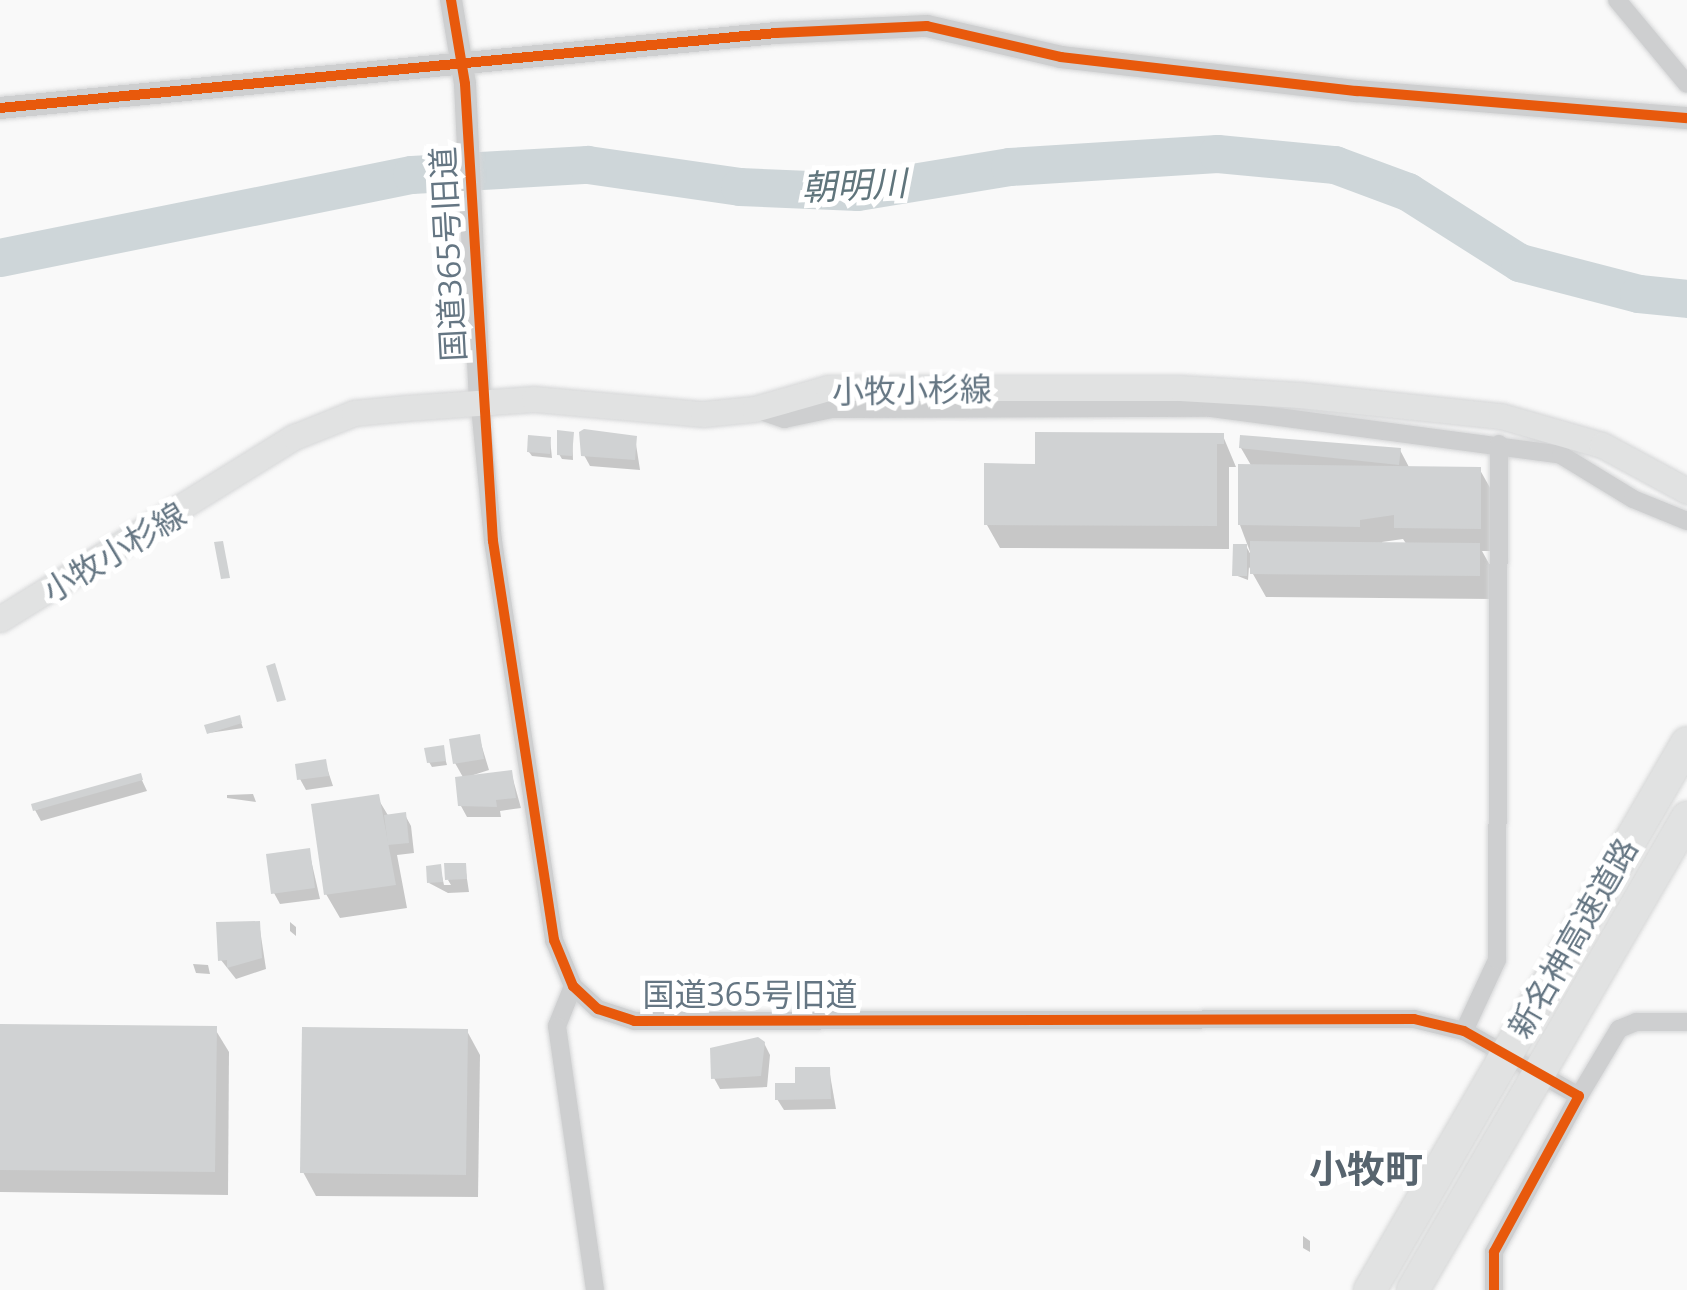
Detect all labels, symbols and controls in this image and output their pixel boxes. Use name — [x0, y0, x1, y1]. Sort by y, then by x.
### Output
street label: 国道365号旧道 — [423, 146, 473, 362]
water label: 朝明川 — [800, 161, 908, 209]
street label: 小牧小杉線 — [832, 369, 992, 411]
street label: 小牧小杉線 — [36, 494, 192, 610]
street label: 新名神高速道路 — [1500, 831, 1646, 1045]
street label: 国道365号旧道 — [643, 975, 857, 1013]
district label: 小牧町 — [1309, 1146, 1423, 1192]

